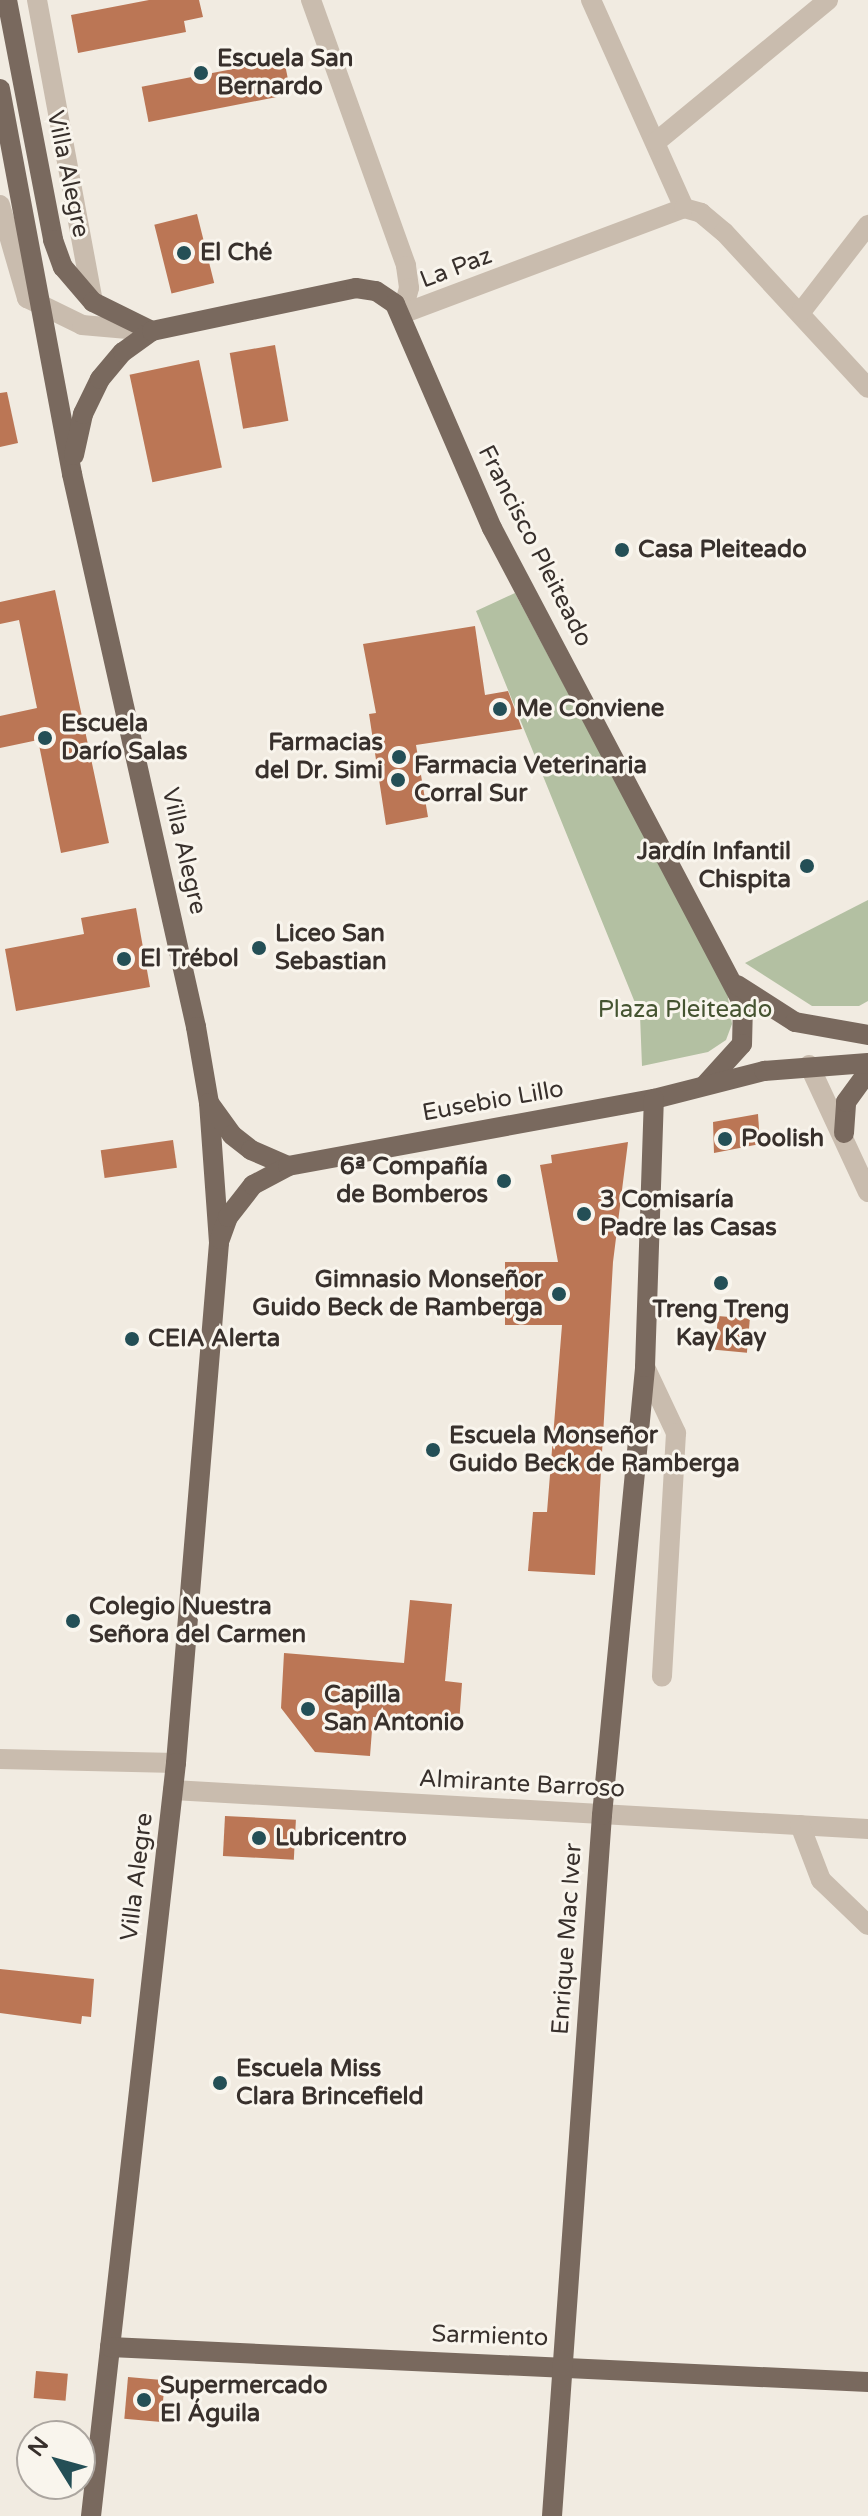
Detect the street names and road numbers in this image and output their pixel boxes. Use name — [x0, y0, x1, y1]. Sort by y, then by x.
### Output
street label: Villa Alegre — [41, 108, 95, 240]
street label: La Paz — [416, 241, 496, 295]
street label: Francisco Pleiteado — [472, 440, 598, 652]
street label: Villa Alegre — [155, 785, 213, 917]
street label: Eusebio Lillo — [420, 1074, 566, 1128]
street label: Almirante Barroso — [418, 1764, 626, 1804]
street label: Villa Alegre — [115, 1811, 159, 1943]
street label: Enrique Mac Iver — [546, 1842, 588, 2036]
street label: Sarmiento — [431, 2320, 549, 2352]

